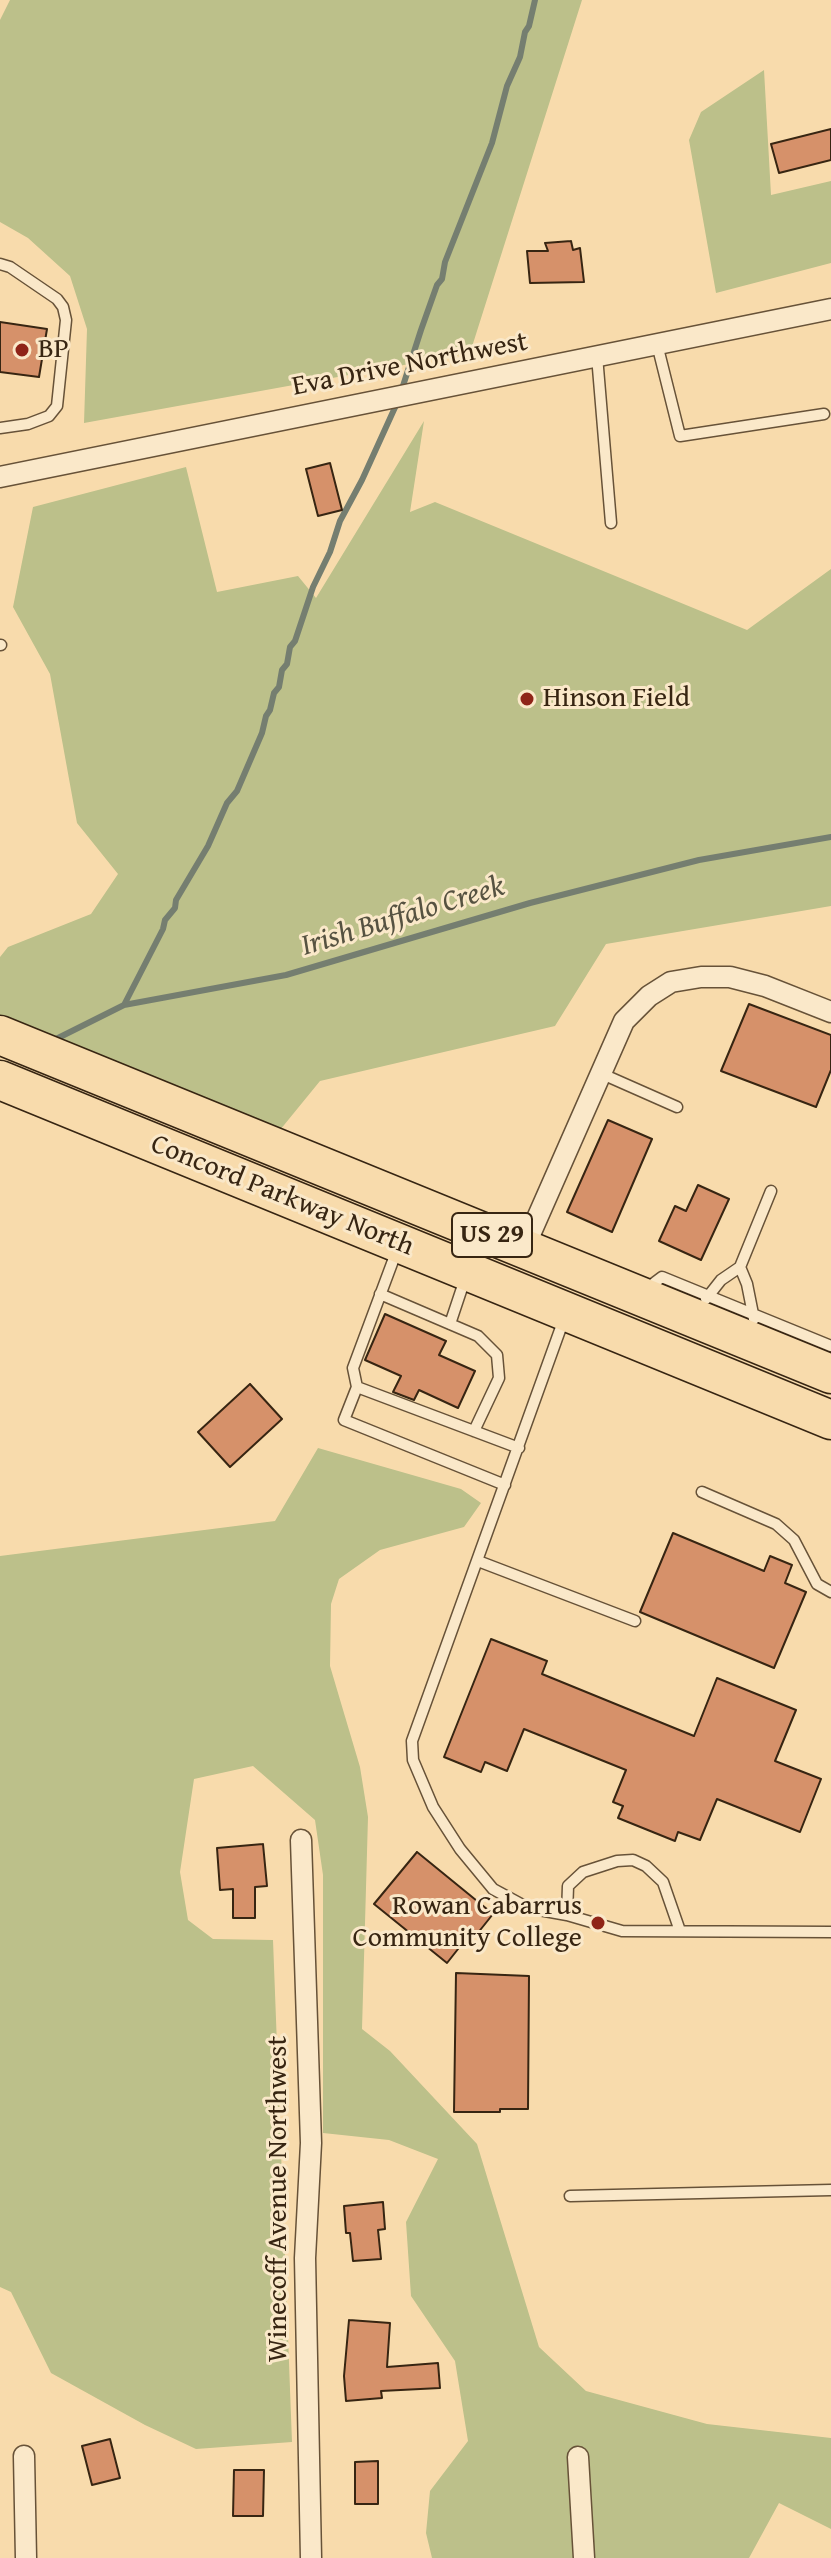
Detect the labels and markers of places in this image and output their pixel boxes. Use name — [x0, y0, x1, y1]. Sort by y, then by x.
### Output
place label: BP — [38, 333, 69, 367]
marker: BP — [13, 341, 31, 359]
place label: Hinson Field — [543, 682, 690, 716]
marker: Hinson Field — [518, 690, 536, 708]
place label: Rowan Cabarrus Community College — [353, 1890, 582, 1956]
marker: Rowan Cabarrus Community College — [589, 1914, 607, 1932]

